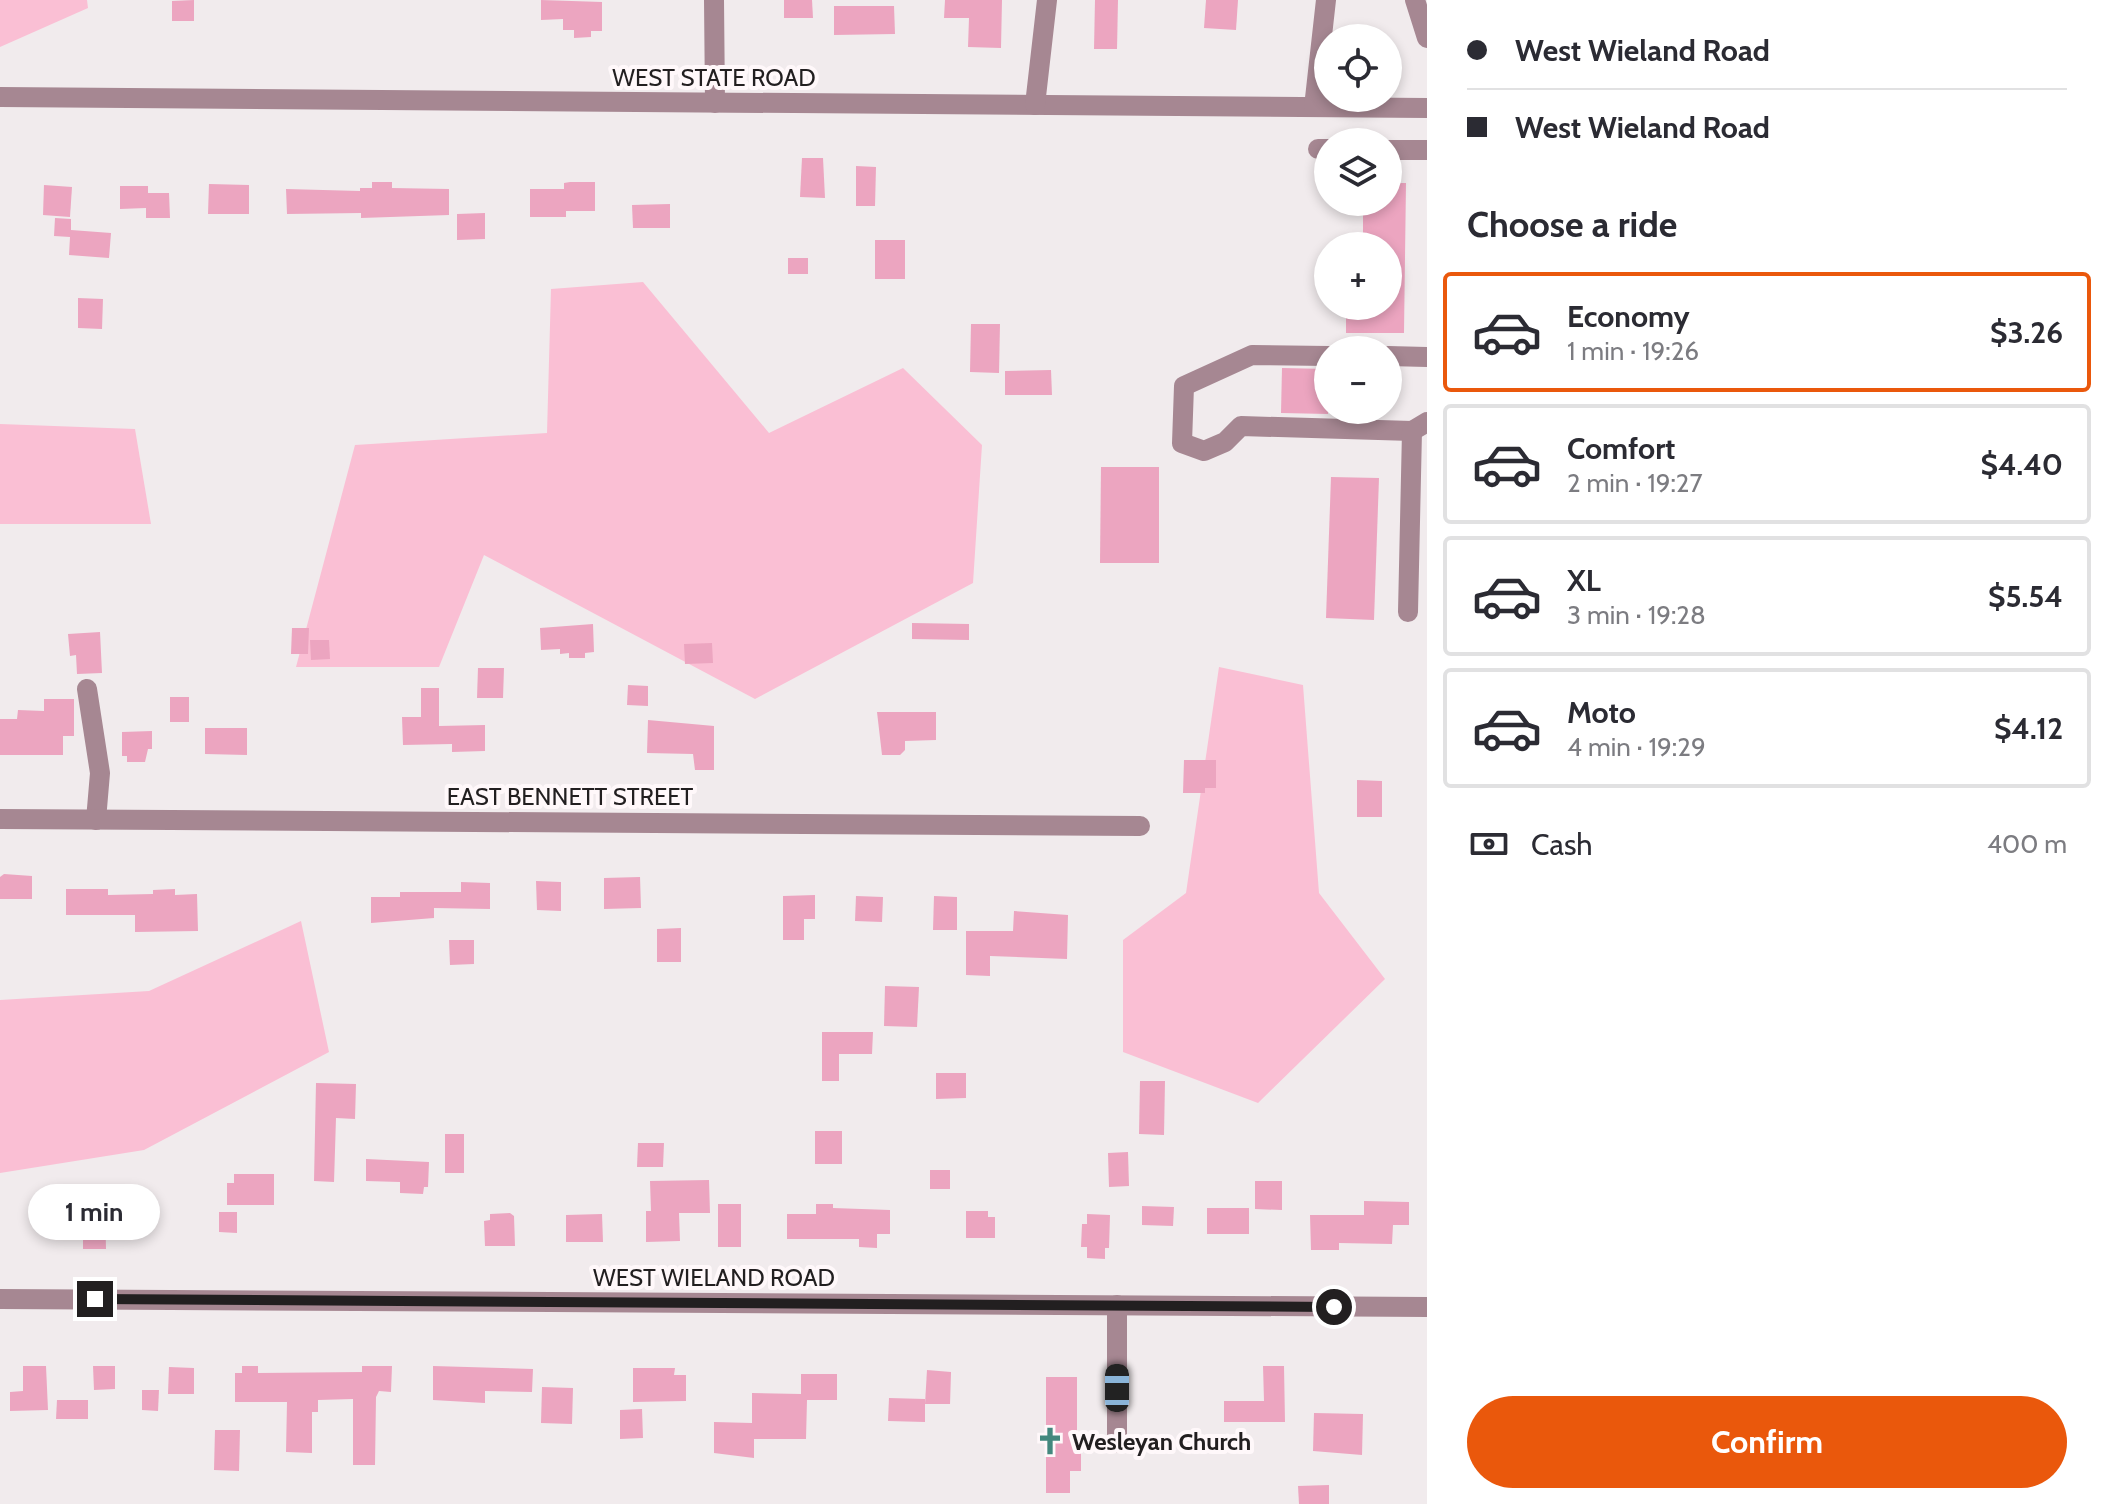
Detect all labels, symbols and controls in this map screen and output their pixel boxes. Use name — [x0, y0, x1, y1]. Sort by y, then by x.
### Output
map controls — [1314, 24, 1402, 424]
button: locate — [1314, 24, 1402, 112]
text: West Wieland Road — [1515, 32, 1770, 69]
street label: WEST STATE ROAD — [612, 63, 816, 92]
text: West Wieland Road — [1515, 109, 1770, 146]
button: layers — [1314, 128, 1402, 216]
text: Choose a ride — [1467, 202, 1677, 246]
button: + — [1314, 232, 1402, 320]
icon: car — [1471, 296, 1543, 368]
text: Economy — [1567, 298, 1690, 335]
text: $3.26 — [1990, 314, 2063, 351]
text: 1 min · 19:26 — [1567, 335, 1699, 367]
button: − — [1314, 336, 1402, 424]
icon: car — [1471, 428, 1543, 500]
text: Comfort — [1567, 430, 1675, 467]
text: $4.40 — [1980, 446, 2063, 483]
text: 2 min · 19:27 — [1567, 467, 1703, 499]
icon: car — [1471, 560, 1543, 632]
text: XL — [1567, 562, 1601, 599]
text: $5.54 — [1988, 578, 2063, 615]
text: 3 min · 19:28 — [1567, 599, 1706, 631]
icon: car — [1471, 692, 1543, 764]
text: Moto — [1567, 694, 1636, 731]
text: $4.12 — [1994, 710, 2063, 747]
text: 4 min · 19:29 — [1567, 731, 1706, 763]
street label: EAST BENNETT STREET — [447, 782, 694, 811]
icon: cash — [1467, 822, 1511, 866]
text: Cash — [1531, 826, 1593, 863]
text: 400 m — [1987, 828, 2067, 860]
callout: 1 min — [29, 1183, 161, 1239]
text: 1 min — [65, 1196, 123, 1228]
street label: WEST WIELAND ROAD — [593, 1263, 835, 1292]
route end — [77, 1281, 113, 1317]
route start — [1316, 1289, 1352, 1325]
car — [1105, 1364, 1129, 1412]
button: Confirm — [1467, 1396, 2067, 1488]
church icon: Wesleyan Church — [1035, 1426, 1065, 1456]
place label: Wesleyan Church — [1072, 1427, 1251, 1456]

